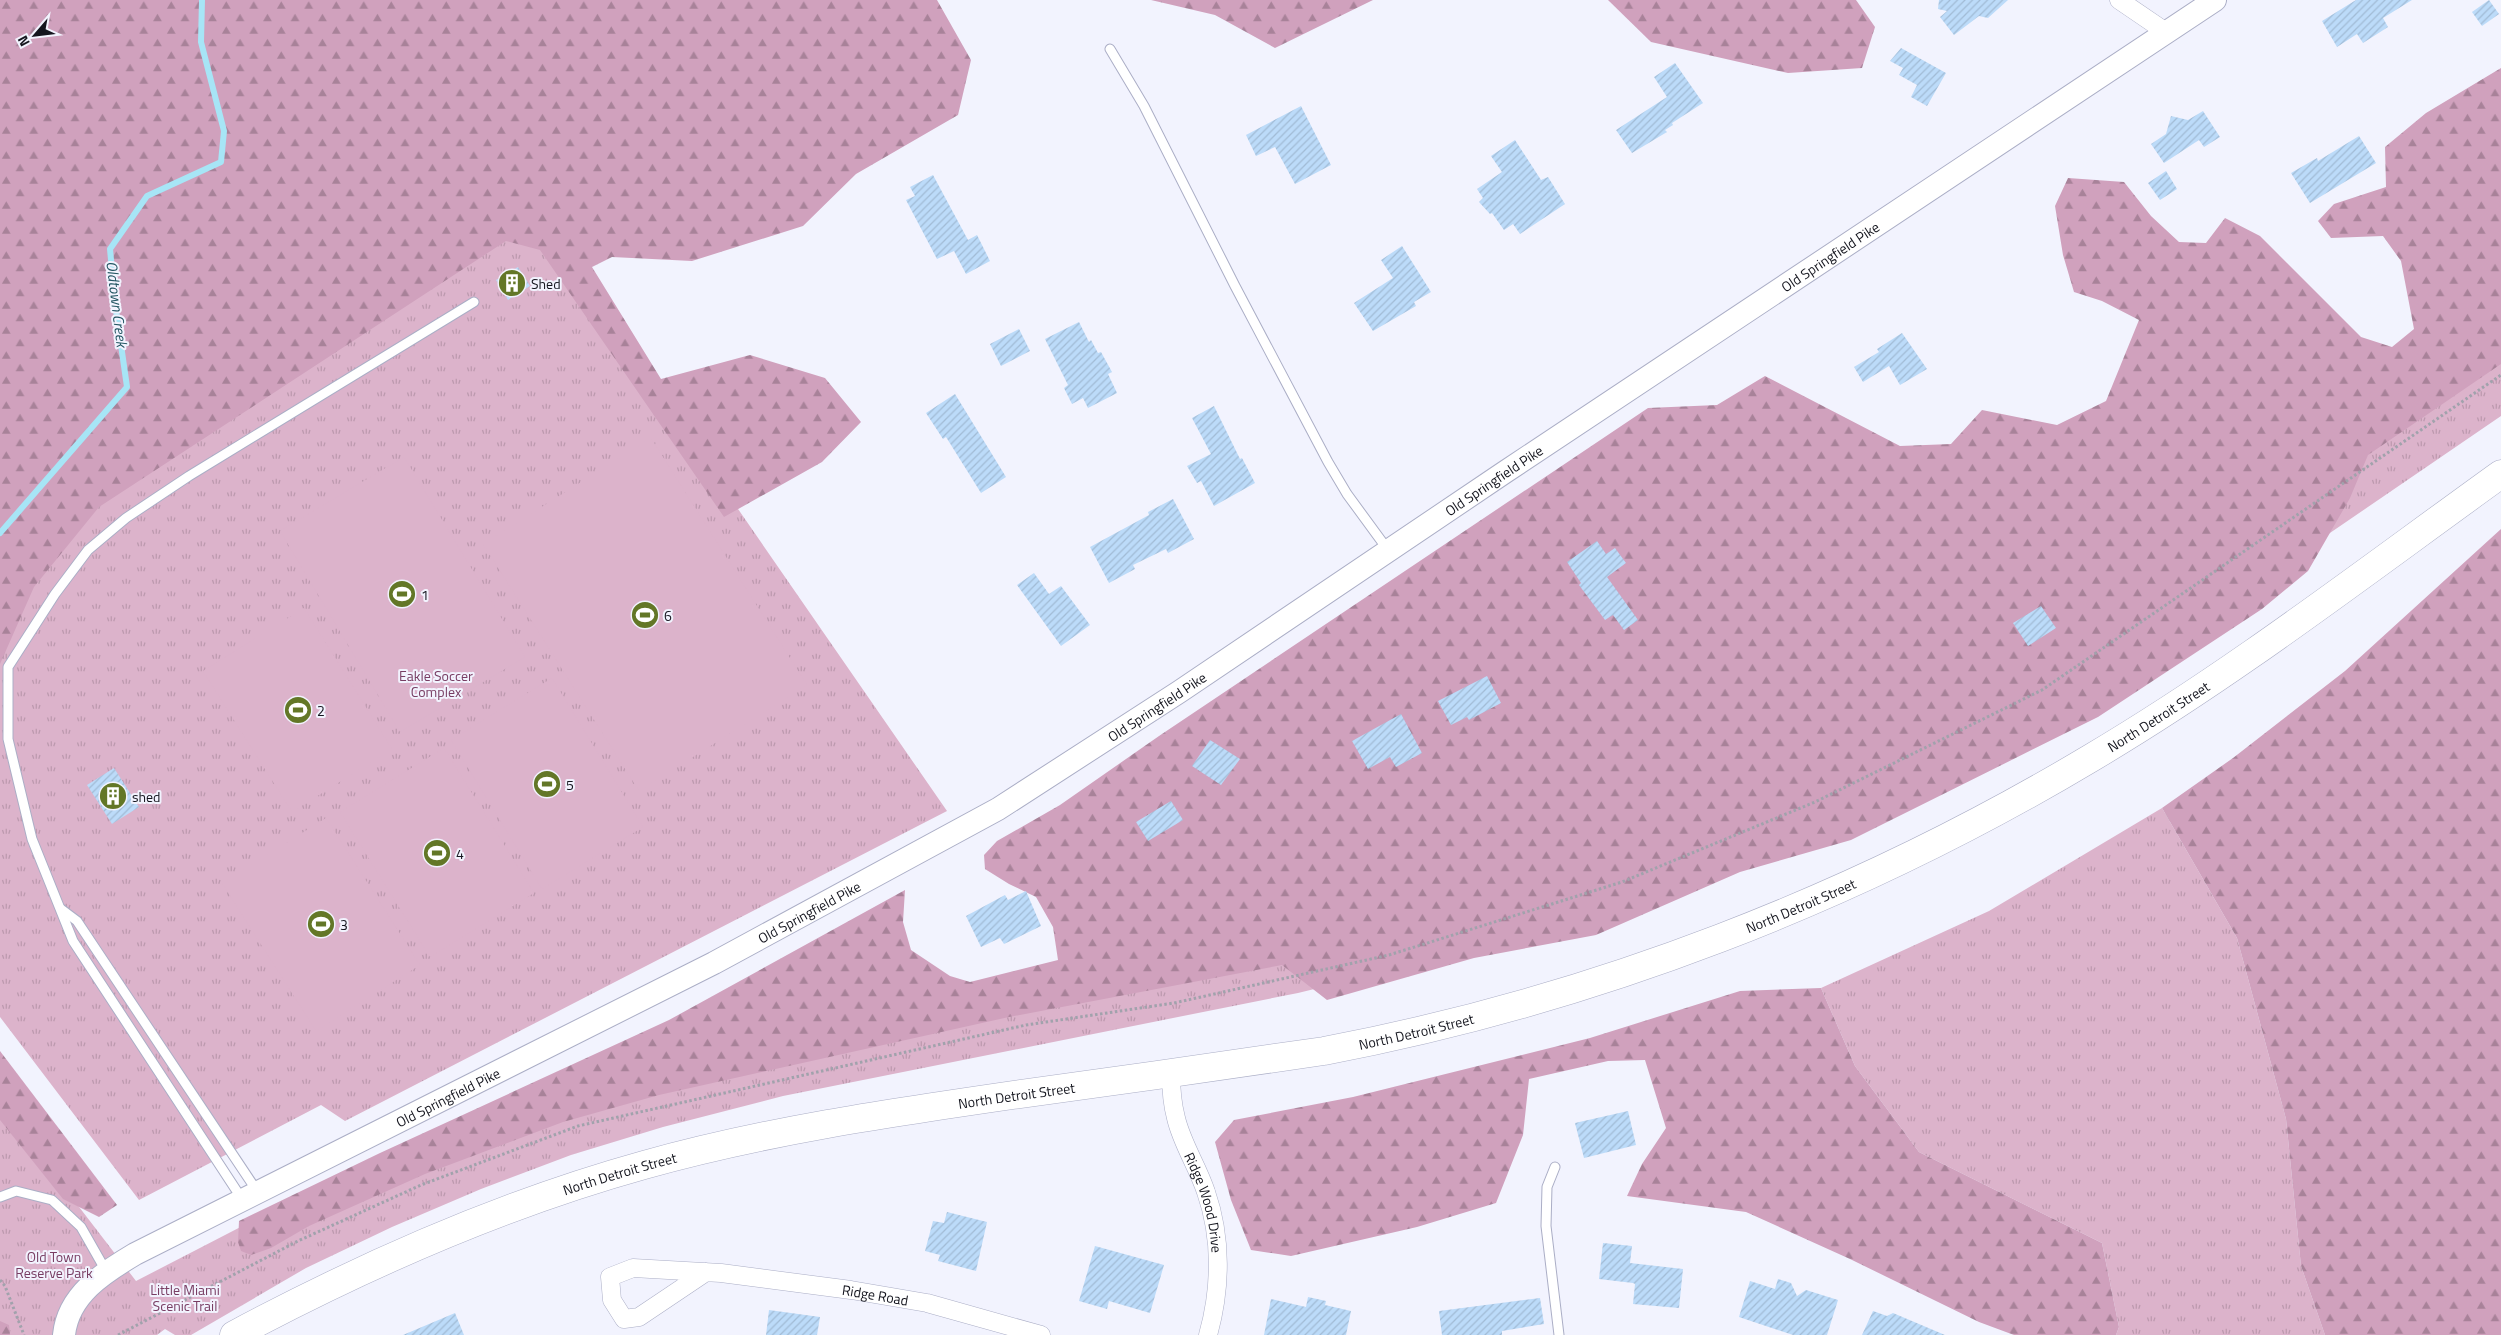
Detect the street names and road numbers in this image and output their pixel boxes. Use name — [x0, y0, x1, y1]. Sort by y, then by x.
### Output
street label: Old Springfield Pike — [1776, 216, 1883, 296]
street label: Old Springfield Pike — [1440, 439, 1547, 520]
street label: Old Springfield Pike — [1103, 666, 1210, 746]
street label: North Detroit Street — [2103, 675, 2213, 757]
street label: North Detroit Street — [1742, 872, 1859, 938]
street label: Old Springfield Pike — [754, 875, 864, 948]
street label: North Detroit Street — [1357, 1007, 1476, 1054]
street label: Old Springfield Pike — [392, 1062, 503, 1132]
street label: North Detroit Street — [957, 1076, 1076, 1113]
street label: North Detroit Street — [560, 1146, 679, 1200]
street label: Ridge Wood Drive — [1180, 1148, 1228, 1253]
street label: Ridge Road — [841, 1278, 910, 1310]

